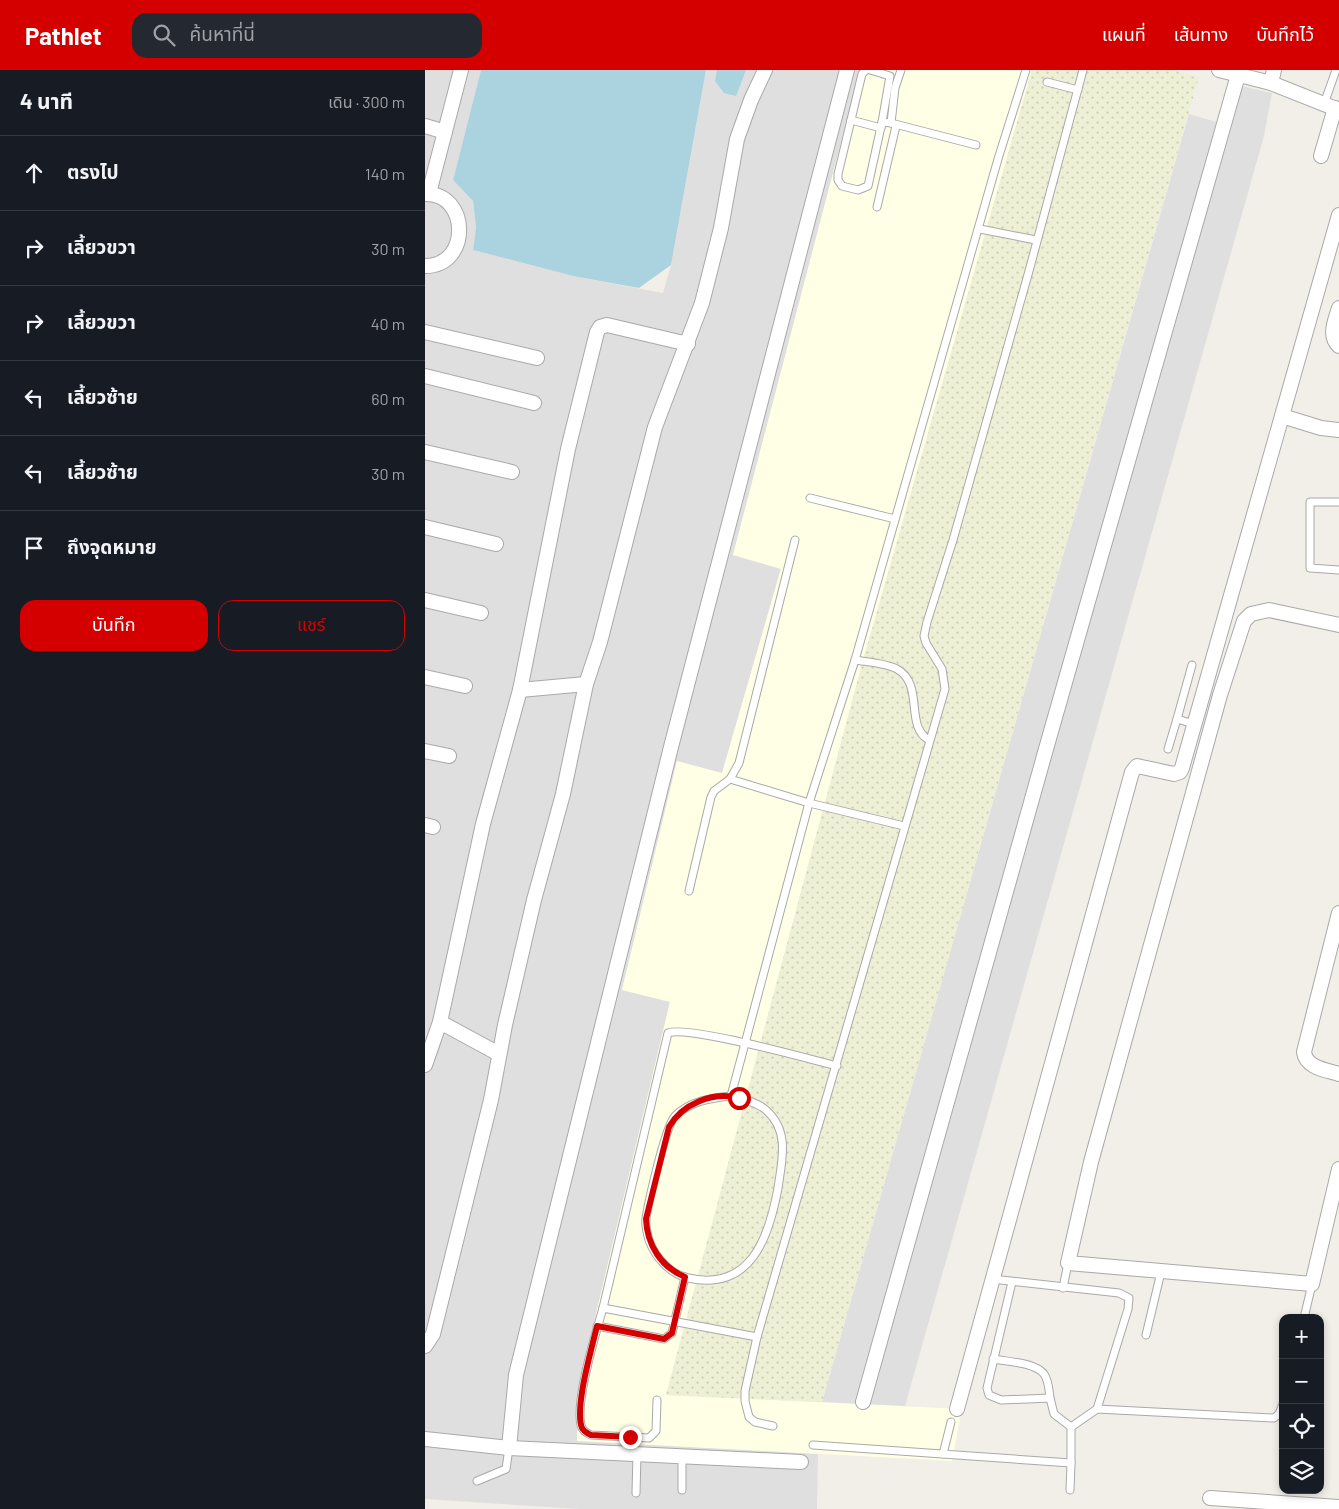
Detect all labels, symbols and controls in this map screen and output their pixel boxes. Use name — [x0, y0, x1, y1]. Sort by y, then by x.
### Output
search box — [132, 13, 482, 58]
text: Pathlet — [25, 21, 102, 50]
icon: search — [150, 21, 178, 49]
text: ค้นหาที่นี่ — [190, 22, 255, 45]
text: แผนที่ — [1102, 23, 1146, 45]
text: เส้นทาง — [1174, 23, 1228, 45]
text: บันทึกไว้ — [1256, 23, 1314, 45]
text: 4 นาที — [20, 88, 73, 113]
text: เดิน · 300 m — [328, 92, 405, 111]
icon: ahead — [20, 159, 48, 187]
text: ตรงไป — [67, 160, 119, 183]
text: 140 m — [365, 164, 405, 183]
icon: right — [20, 234, 48, 262]
text: เลี้ยวขวา — [67, 235, 136, 258]
text: 30 m — [371, 239, 405, 258]
icon: right — [20, 309, 48, 337]
text: เลี้ยวขวา — [67, 310, 136, 333]
text: 40 m — [371, 314, 405, 333]
icon: left — [20, 384, 48, 412]
text: เลี้ยวซ้าย — [67, 385, 138, 408]
text: 60 m — [371, 389, 405, 408]
icon: left — [20, 459, 48, 487]
text: เลี้ยวซ้าย — [67, 460, 138, 483]
text: 30 m — [371, 464, 405, 483]
icon: arrive — [20, 534, 48, 562]
text: ถึงจุดหมาย — [67, 535, 157, 558]
button: บันทึก — [20, 600, 208, 651]
button: แชร์ — [218, 600, 405, 651]
route start — [728, 1087, 751, 1110]
map controls — [1279, 1314, 1324, 1494]
button: + — [1279, 1314, 1324, 1359]
button: − — [1279, 1359, 1324, 1404]
button: locate — [1279, 1404, 1324, 1449]
route end — [619, 1426, 642, 1449]
button: layers — [1279, 1449, 1324, 1494]

